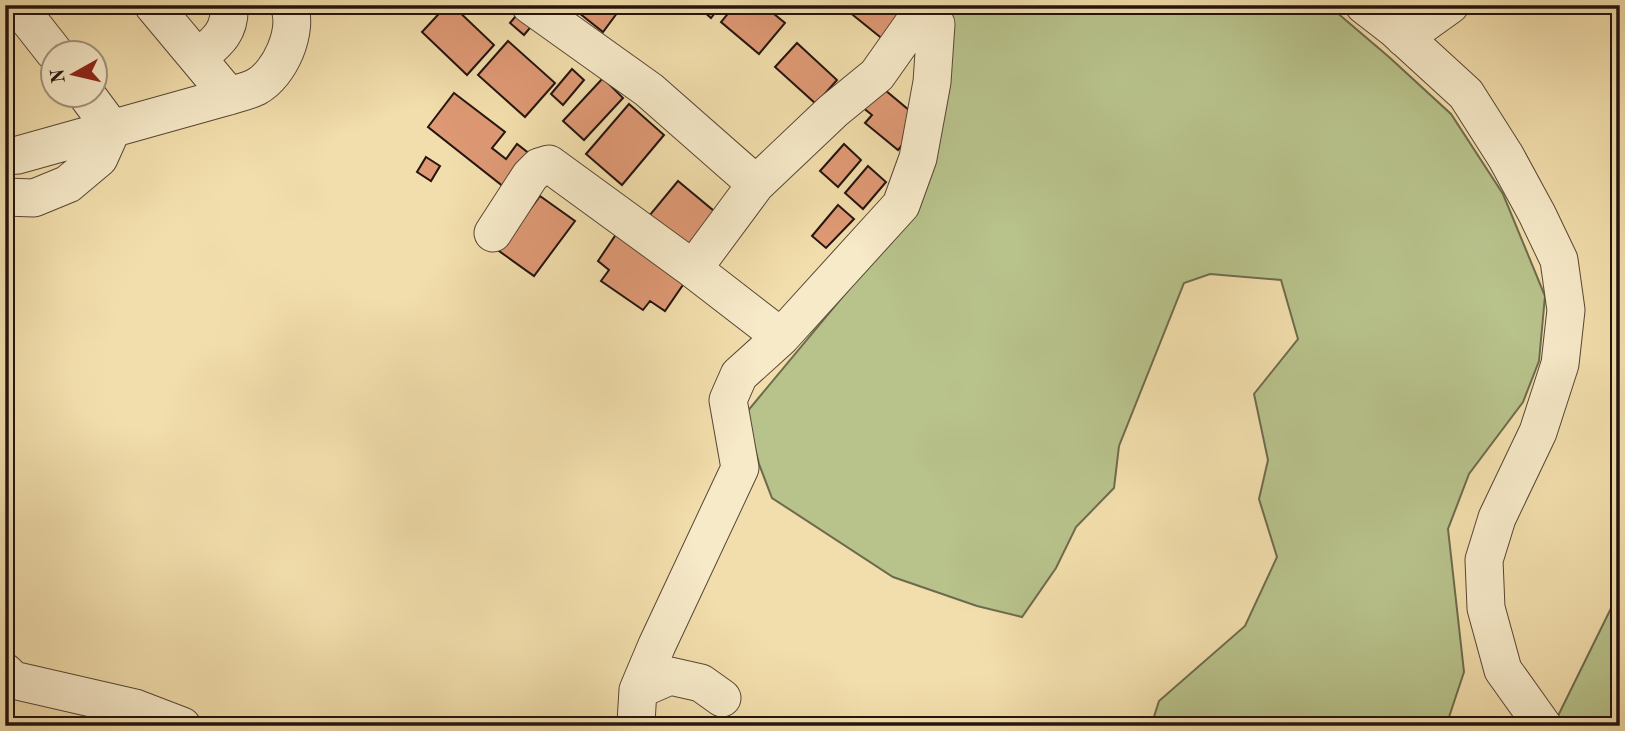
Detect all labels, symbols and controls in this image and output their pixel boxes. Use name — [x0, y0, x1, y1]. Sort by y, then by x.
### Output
north arrow — [38, 38, 108, 108]
text: N — [49, 67, 70, 85]

